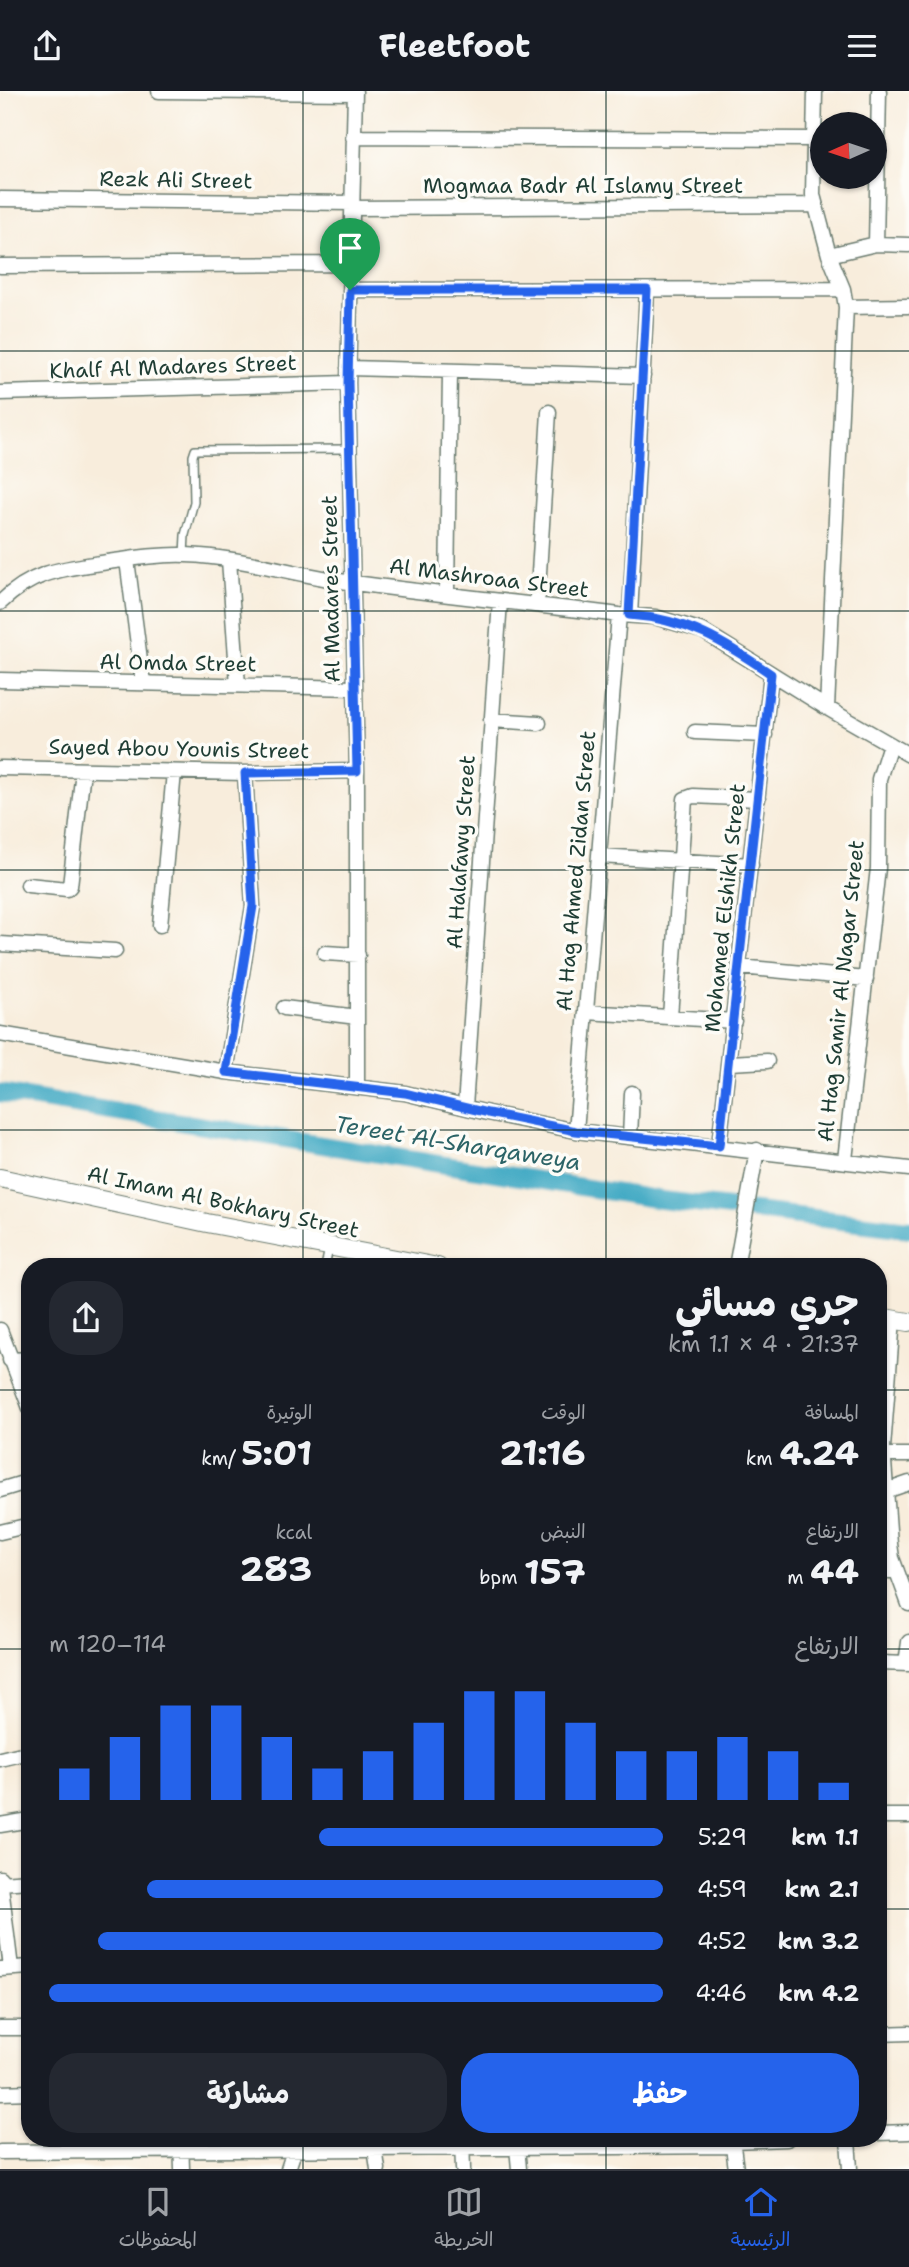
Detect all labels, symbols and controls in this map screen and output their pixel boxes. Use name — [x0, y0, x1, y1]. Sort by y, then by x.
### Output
text: Fleetfoot — [379, 24, 530, 67]
icon: share — [28, 27, 66, 65]
icon: menu — [843, 27, 881, 65]
north arrow — [810, 112, 887, 189]
map controls — [810, 112, 887, 189]
street label: Rezk Ali Street — [99, 165, 253, 195]
street label: Mogmaa Badr Al Islamy Street — [423, 172, 743, 200]
pin — [320, 218, 380, 290]
icon: arrive — [331, 229, 369, 267]
street label: Khalf Al Madares Street — [49, 349, 297, 385]
street label: Al Madares Street — [315, 495, 347, 683]
street label: Al Mashroaa Street — [388, 552, 590, 604]
street label: Al Omda Street — [99, 648, 257, 678]
street label: Al Hag Ahmed Zidan Street — [550, 730, 602, 1012]
street label: Sayed Abou Younis Street — [48, 733, 310, 765]
street label: Al Halafawy Street — [440, 754, 482, 950]
street label: Mohamed Elshikh Street — [698, 782, 752, 1034]
street label: Al Hag Samir Al Nagar Street — [811, 839, 871, 1143]
water label: Tereet Al-Sharqaweya — [333, 1109, 583, 1177]
street label: Al Imam Al Bokhary Street — [85, 1159, 361, 1245]
text: جري مسائي — [675, 1277, 859, 1328]
button: share — [49, 1281, 123, 1355]
text: 21:37 · 4 × 1.1 km — [668, 1329, 859, 1359]
text: الوتيرة — [266, 1400, 312, 1425]
text: الوقت — [541, 1400, 586, 1425]
text: المسافة — [805, 1400, 859, 1425]
text: 5:01 — [241, 1429, 312, 1476]
text: 21:16 — [499, 1429, 586, 1476]
text: 4.24 — [779, 1429, 859, 1476]
text: /km — [201, 1446, 241, 1471]
text: km — [746, 1446, 779, 1471]
text: النبض — [540, 1519, 586, 1544]
text: الارتفاع — [806, 1519, 859, 1544]
text: kcal — [275, 1520, 312, 1545]
text: 283 — [240, 1545, 312, 1592]
text: 157 — [524, 1548, 586, 1595]
text: 44 — [810, 1548, 859, 1595]
text: bpm — [479, 1565, 524, 1590]
text: m — [787, 1565, 810, 1590]
text: 114–120 m — [49, 1629, 166, 1659]
text: الارتفاع — [795, 1631, 859, 1661]
text: 5:29 — [698, 1822, 747, 1852]
text: 1.1 km — [791, 1822, 859, 1852]
text: 4:59 — [697, 1874, 747, 1904]
text: 2.1 km — [785, 1874, 859, 1904]
text: 4:52 — [697, 1926, 747, 1956]
text: 3.2 km — [777, 1926, 859, 1956]
text: 4:46 — [695, 1978, 747, 2008]
text: 4.2 km — [778, 1978, 859, 2008]
button: مشاركة — [49, 2053, 447, 2133]
button: حفظ — [461, 2053, 859, 2133]
tab: المحفوظات — [119, 2183, 197, 2256]
tab: الخريطة — [434, 2183, 493, 2256]
tab: الرئيسية — [731, 2183, 790, 2256]

